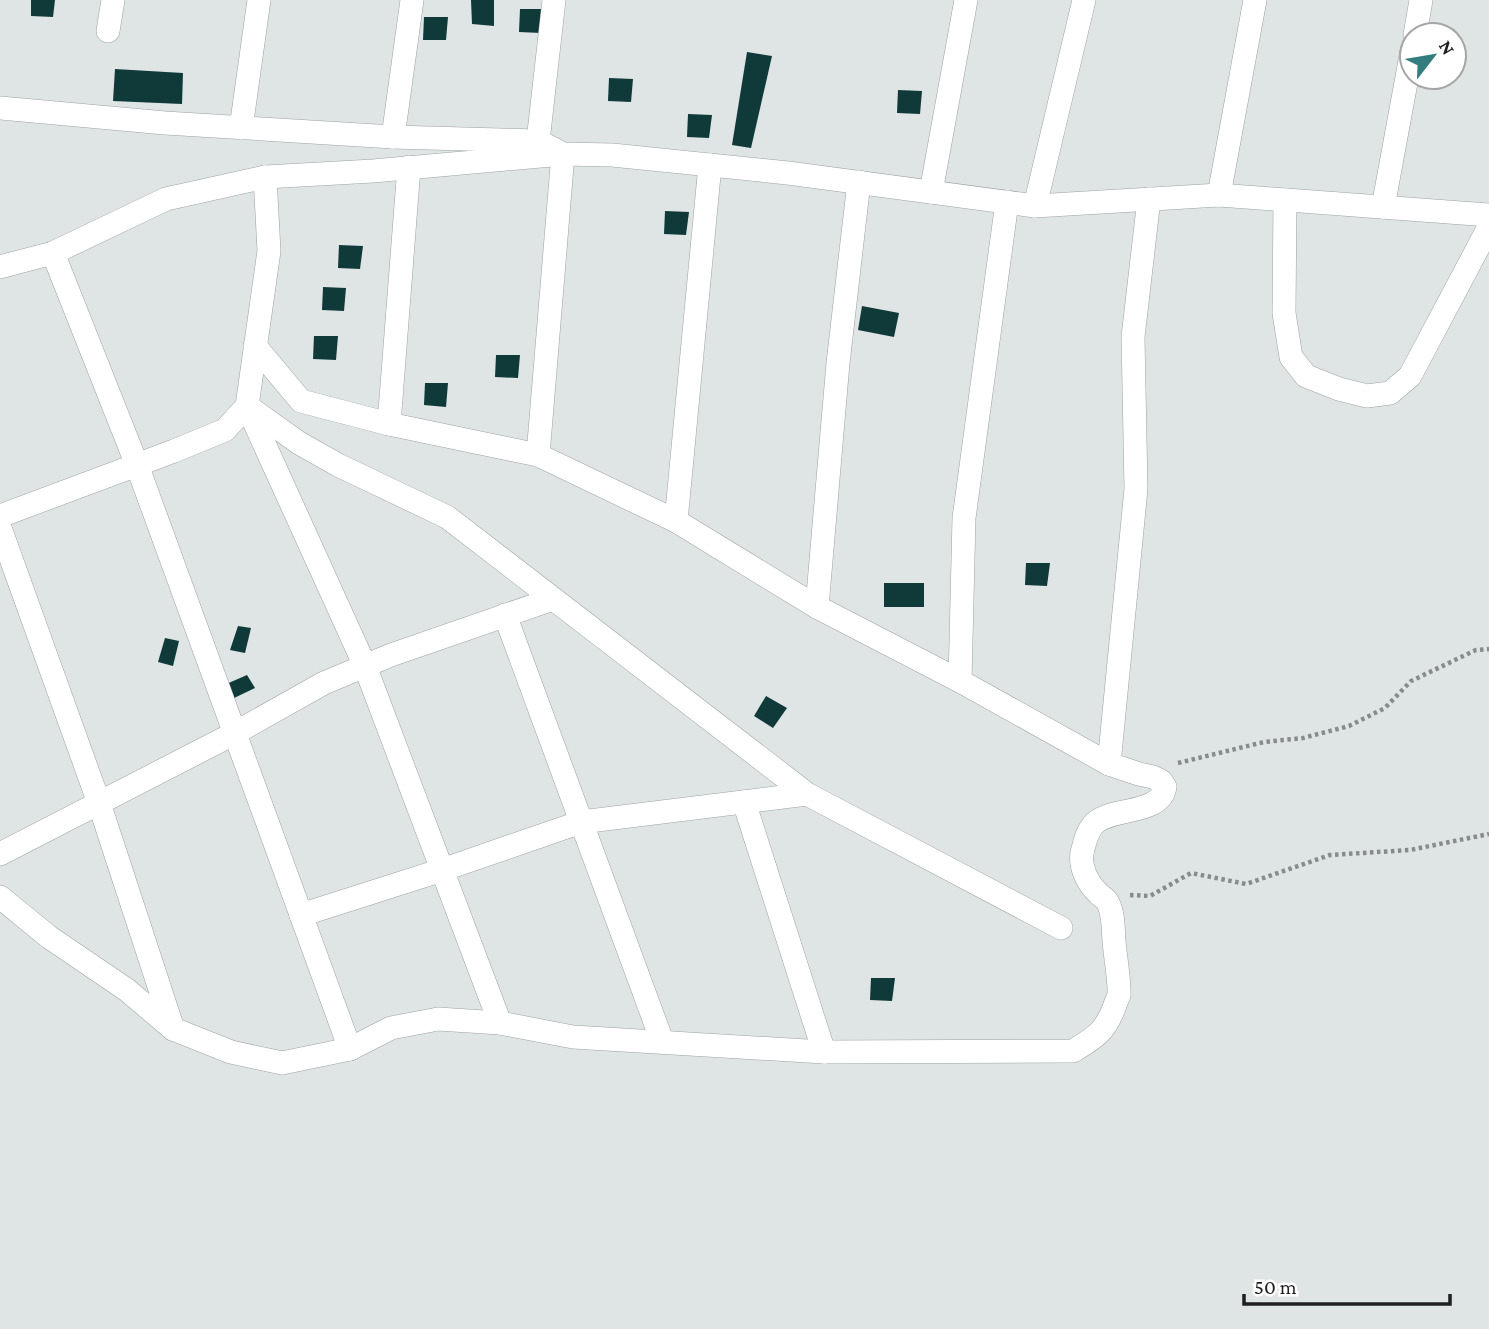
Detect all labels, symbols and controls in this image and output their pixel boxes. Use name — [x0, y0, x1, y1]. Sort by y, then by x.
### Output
north arrow — [1398, 21, 1468, 91]
text: N — [1435, 37, 1460, 59]
scale bar — [1244, 1262, 1450, 1306]
text: 50 m — [1254, 1275, 1297, 1299]

